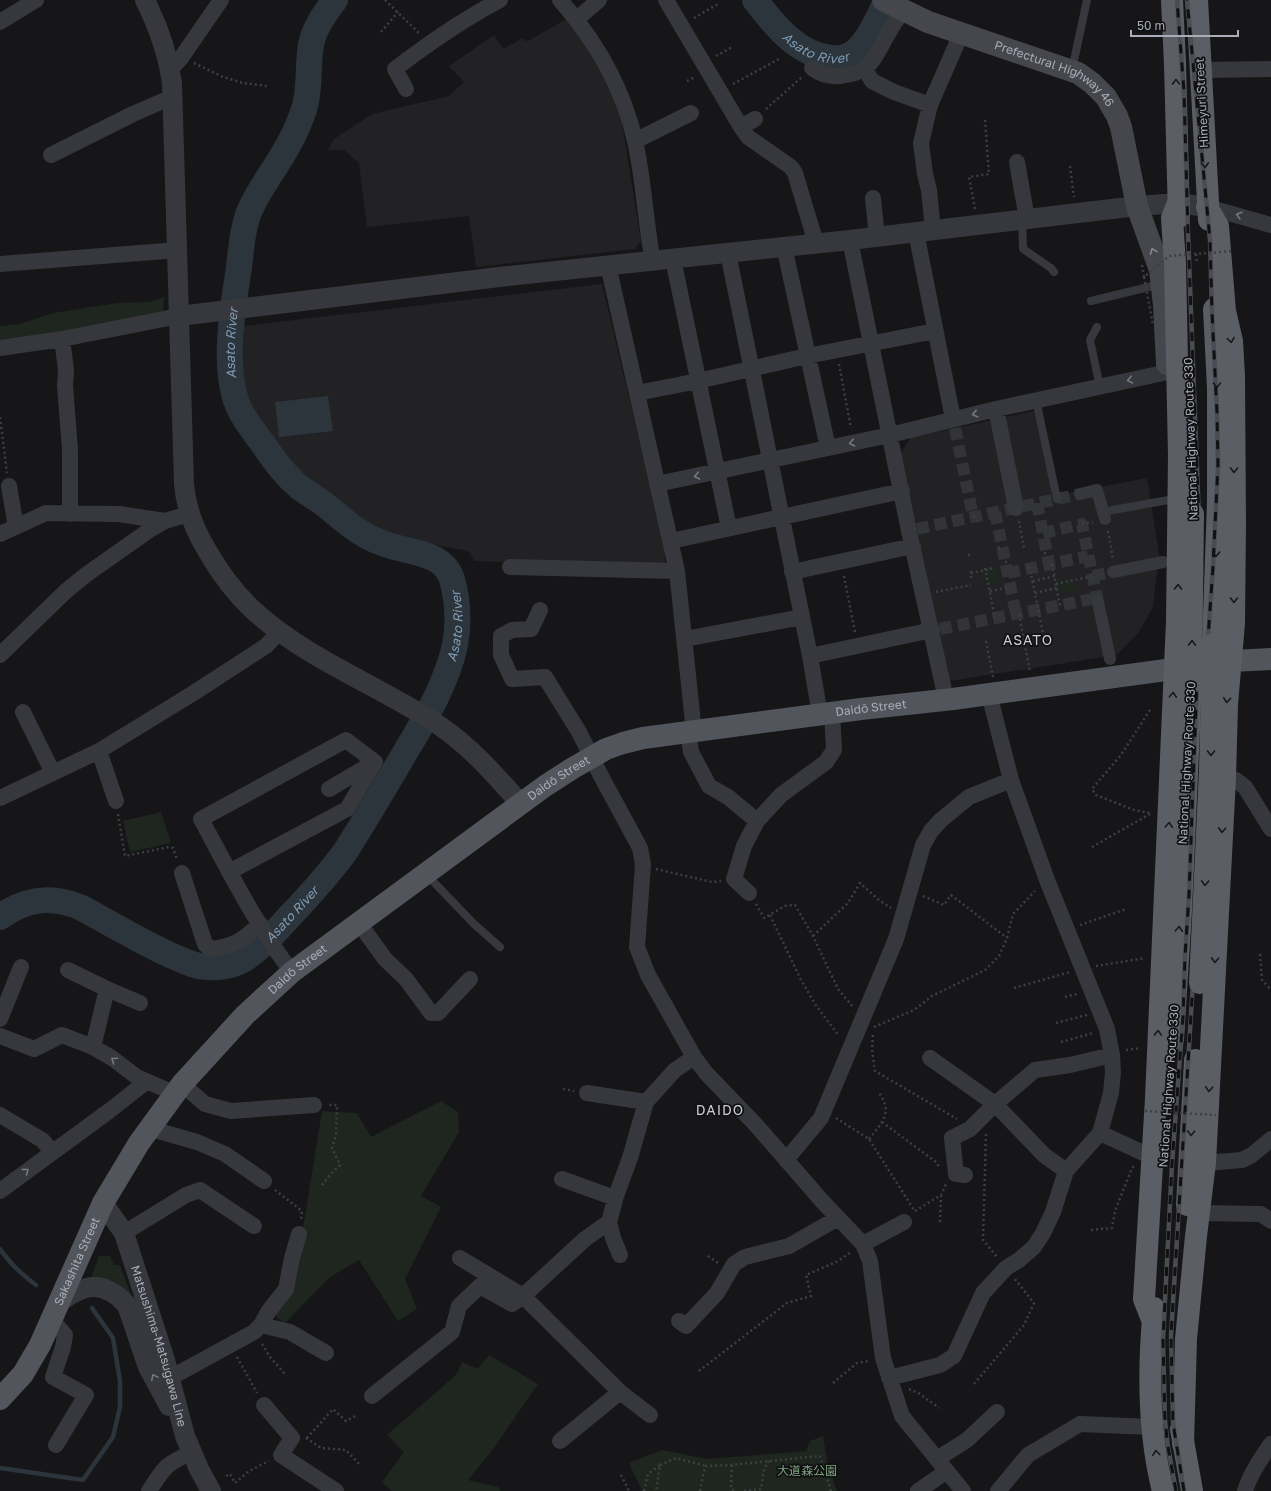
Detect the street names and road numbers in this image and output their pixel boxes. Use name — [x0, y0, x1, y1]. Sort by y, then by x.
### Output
street label: Prefectural Highway 46 — [993, 37, 1118, 109]
street label: Himeyuri Street — [1192, 57, 1211, 148]
street label: National Highway Route 330 — [1180, 357, 1201, 521]
street label: National Highway Route 330 — [1175, 681, 1198, 845]
street label: Daidō Street — [834, 696, 907, 719]
street label: Daidō Street — [524, 752, 593, 803]
street label: Daidō Street — [265, 941, 330, 997]
street label: National Highway Route 330 — [1155, 1004, 1182, 1168]
street label: Sakashita Street — [50, 1215, 103, 1308]
street label: Matsushima-Matsugawa Line — [128, 1263, 190, 1428]

